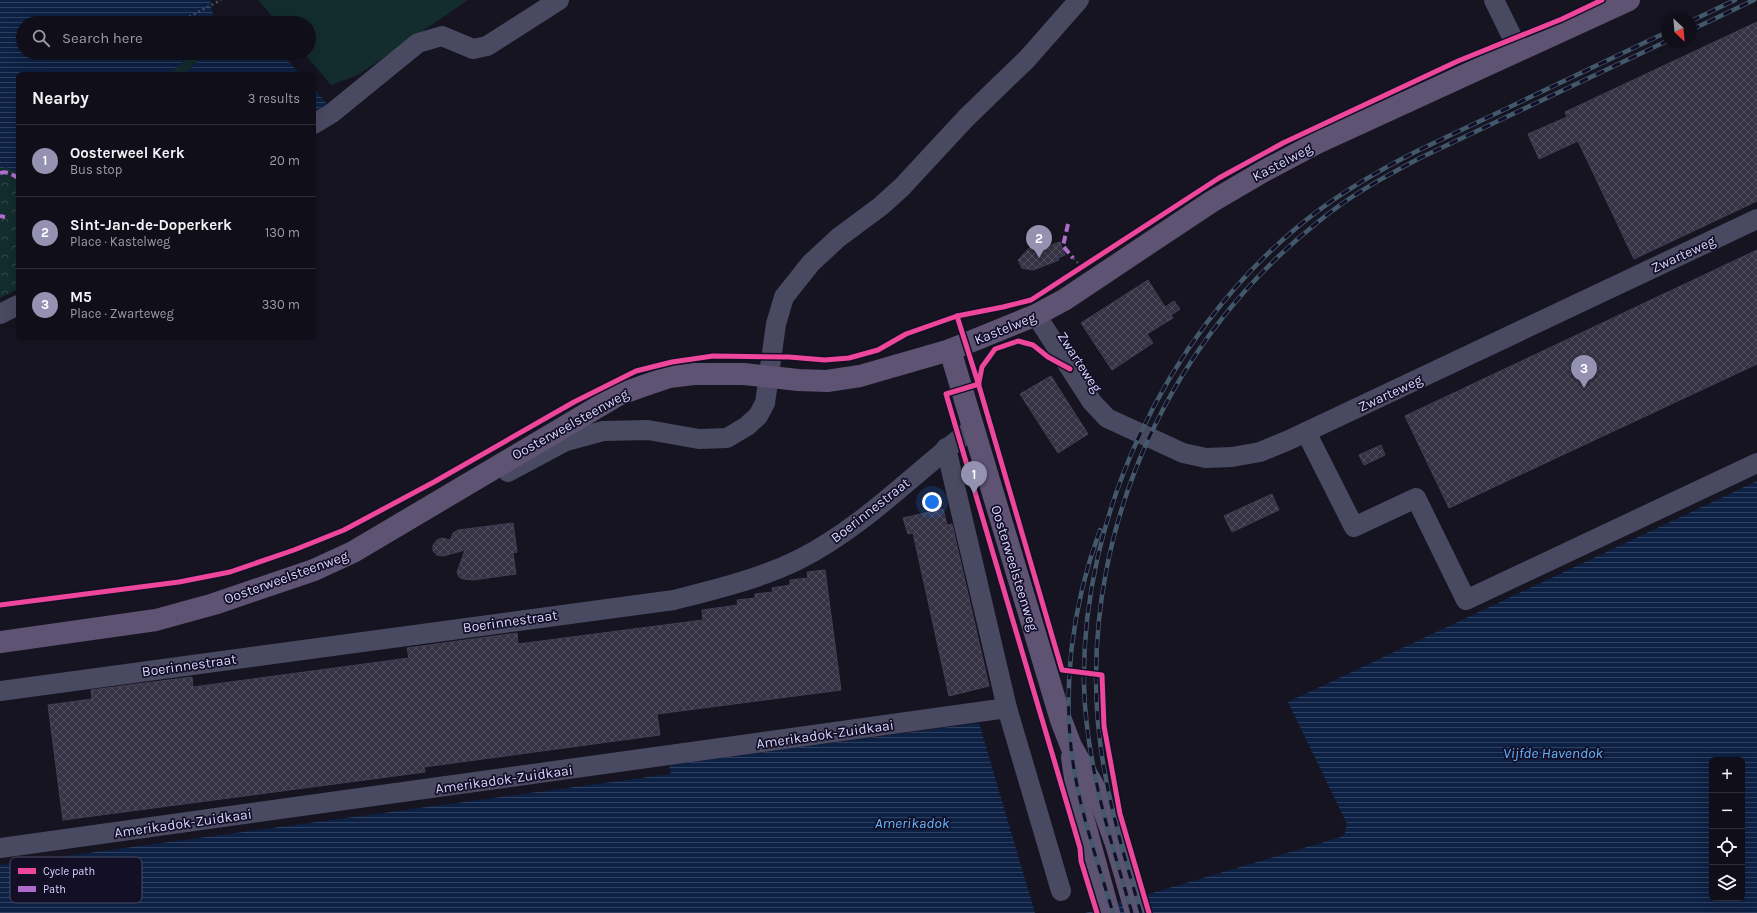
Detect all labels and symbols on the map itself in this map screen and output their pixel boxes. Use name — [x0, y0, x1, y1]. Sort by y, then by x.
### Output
north arrow — [1661, 12, 1697, 48]
street label: Kastelweg — [1249, 140, 1315, 185]
pin: 2 — [1026, 225, 1052, 258]
street label: Zwarteweg — [1648, 232, 1718, 277]
street label: Kastelweg — [972, 308, 1039, 349]
street label: Zwarteweg — [1054, 329, 1106, 396]
pin: 3 — [1571, 355, 1597, 388]
street label: Zwarteweg — [1355, 371, 1425, 416]
street label: Oosterweelsteenweg — [509, 385, 632, 464]
pin: 1 — [961, 461, 987, 494]
street label: Boerinnestraat — [828, 474, 913, 546]
your location — [922, 492, 942, 512]
street label: Oosterweelsteenweg — [987, 503, 1042, 633]
street label: Oosterweelsteenweg — [222, 547, 351, 608]
street label: Boerinnestraat — [462, 606, 558, 637]
street label: Boerinnestraat — [141, 650, 237, 681]
street label: Amerikadok-Zuidkaai — [755, 716, 895, 753]
water label: Vijfde Havendok — [1503, 744, 1603, 762]
street label: Amerikadok-Zuidkaai — [434, 761, 574, 798]
street label: Amerikadok-Zuidkaai — [113, 805, 253, 842]
water label: Amerikadok — [875, 814, 950, 832]
legend — [10, 857, 142, 903]
text: Cycle path — [43, 865, 95, 878]
text: Path — [43, 883, 66, 896]

